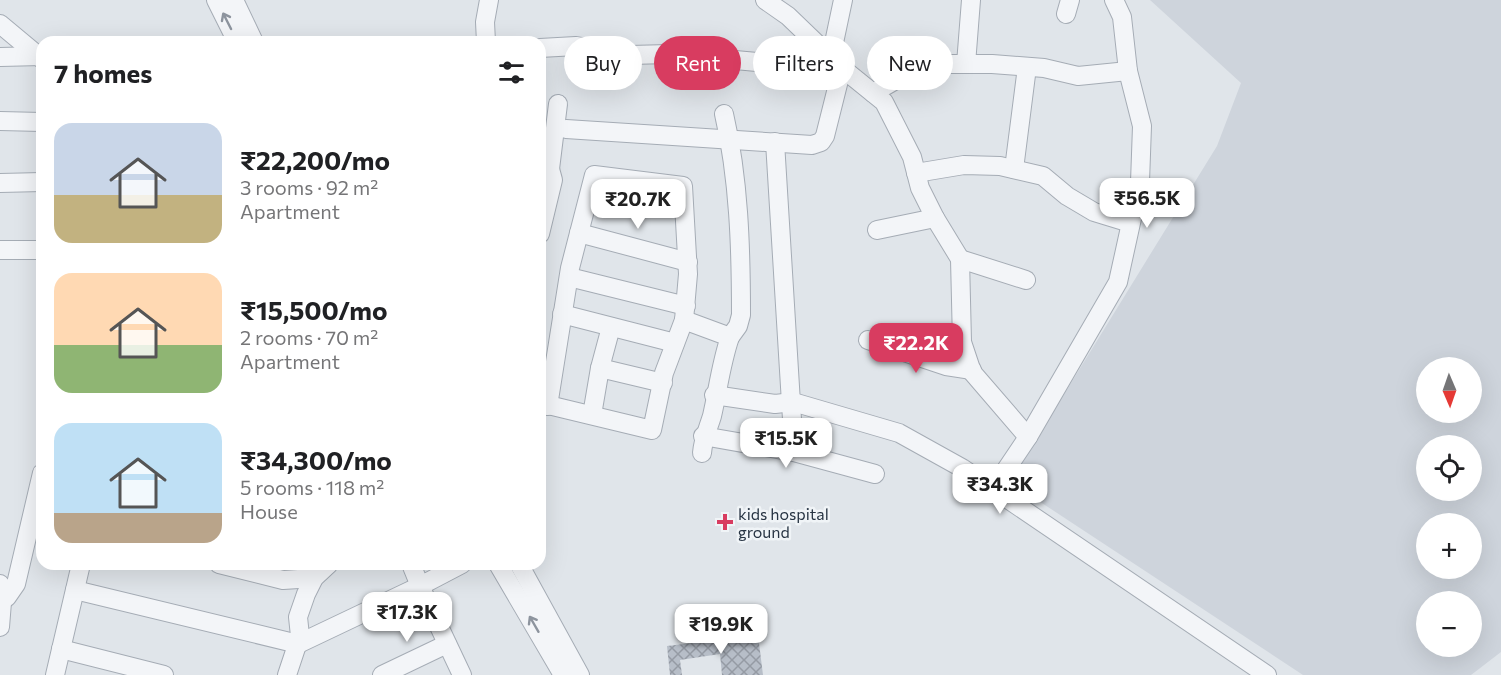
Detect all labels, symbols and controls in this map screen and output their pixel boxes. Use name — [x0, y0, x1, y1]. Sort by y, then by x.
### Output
one-way arrow — [221, 13, 233, 30]
chip: Buy — [564, 36, 642, 90]
chip: Rent — [654, 36, 741, 90]
chip: Filters — [753, 36, 855, 90]
chip: New — [867, 36, 953, 90]
icon: filters — [495, 56, 528, 89]
text: 7 homes — [54, 57, 152, 88]
text: ₹22,200/mo — [240, 144, 390, 175]
icon: home — [102, 147, 174, 219]
text: 3 rooms · 92 m² — [240, 175, 378, 199]
pin: ₹56.5K — [1098, 178, 1196, 229]
pin: ₹20.7K — [589, 179, 687, 230]
text: ₹56.5K — [1114, 185, 1180, 209]
text: ₹20.7K — [605, 186, 671, 210]
text: Apartment — [240, 199, 340, 223]
text: ₹15,500/mo — [240, 294, 387, 325]
icon: home — [102, 297, 174, 369]
pin: ₹22.2K — [867, 323, 965, 374]
text: 2 rooms · 70 m² — [240, 325, 378, 349]
text: ₹22.2K — [883, 330, 949, 354]
text: Apartment — [240, 349, 340, 373]
north arrow — [1416, 357, 1482, 423]
map controls — [1416, 357, 1482, 657]
pin: ₹15.5K — [737, 418, 835, 469]
text: ₹15.5K — [754, 425, 818, 449]
button: locate — [1416, 435, 1482, 501]
text: ₹34,300/mo — [240, 444, 392, 475]
icon: home — [102, 447, 174, 519]
pin: ₹34.3K — [951, 464, 1049, 515]
text: ₹34.3K — [966, 471, 1034, 495]
text: 5 rooms · 118 m² — [240, 475, 384, 499]
text: House — [240, 499, 298, 523]
place label: kids hospital ground — [738, 504, 829, 541]
marker: kids hospital ground — [716, 513, 734, 531]
button: + — [1416, 513, 1482, 579]
button: − — [1416, 591, 1482, 657]
pin: ₹17.3K — [358, 592, 456, 643]
text: ₹17.3K — [376, 599, 438, 623]
pin: ₹19.9K — [672, 604, 770, 655]
text: ₹19.9K — [689, 611, 753, 635]
one-way arrow — [528, 616, 540, 633]

